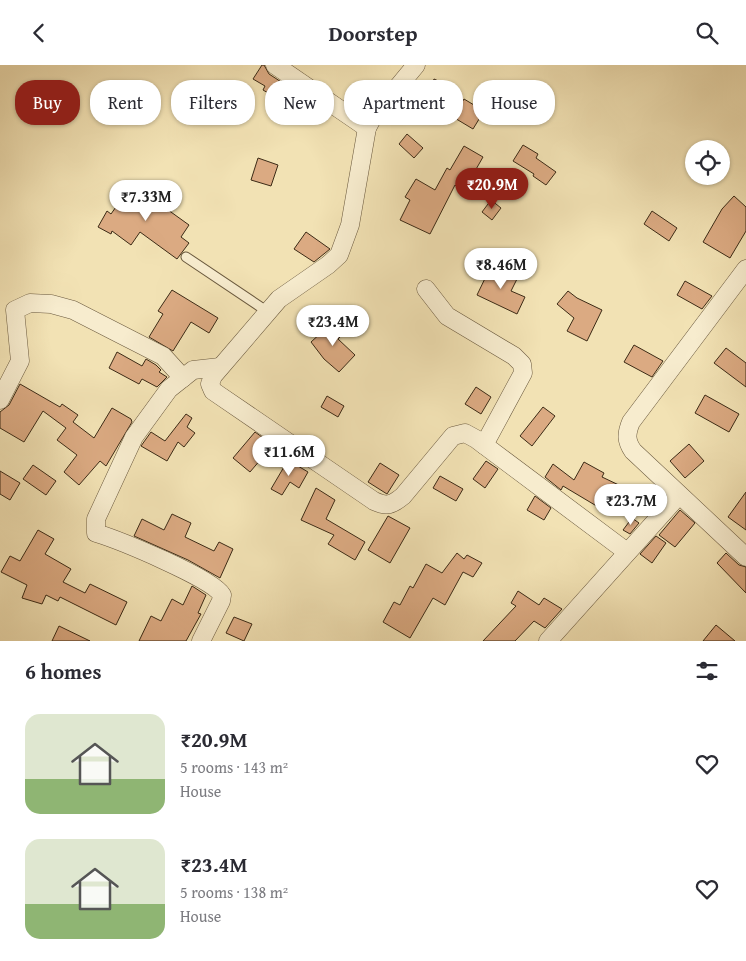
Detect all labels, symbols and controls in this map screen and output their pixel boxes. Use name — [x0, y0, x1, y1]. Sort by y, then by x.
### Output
text: Doorstep — [329, 17, 417, 49]
icon: back — [25, 19, 53, 47]
icon: search — [693, 19, 721, 47]
chip: Buy — [15, 80, 80, 125]
chip: Rent — [90, 80, 161, 125]
chip: Filters — [171, 80, 255, 125]
chip: New — [265, 80, 334, 125]
chip: Apartment — [344, 80, 463, 125]
chip: House — [473, 80, 555, 125]
map controls — [685, 140, 730, 185]
button: locate — [685, 140, 730, 185]
pin: ₹20.9M — [451, 167, 533, 210]
text: ₹20.9M — [466, 172, 518, 196]
pin: ₹7.33M — [105, 179, 187, 222]
text: ₹7.33M — [120, 184, 172, 208]
pin: ₹8.46M — [460, 247, 542, 290]
text: ₹8.46M — [475, 252, 527, 276]
pin: ₹23.4M — [292, 305, 374, 347]
text: ₹23.4M — [307, 309, 359, 333]
pin: ₹11.6M — [248, 435, 330, 477]
text: ₹11.6M — [263, 439, 315, 463]
pin: ₹23.7M — [590, 483, 672, 526]
text: ₹23.7M — [605, 488, 657, 512]
text: 6 homes — [25, 656, 101, 687]
icon: filters — [693, 657, 721, 685]
text: ₹20.9M — [180, 724, 248, 755]
icon: home — [65, 734, 125, 794]
icon: heart — [693, 750, 721, 778]
text: 5 rooms · 143 m² — [180, 755, 288, 779]
text: House — [180, 779, 221, 803]
text: ₹23.4M — [180, 849, 248, 880]
icon: home — [65, 859, 125, 919]
icon: heart — [693, 875, 721, 903]
text: 5 rooms · 138 m² — [180, 880, 288, 904]
text: House — [180, 904, 221, 928]

